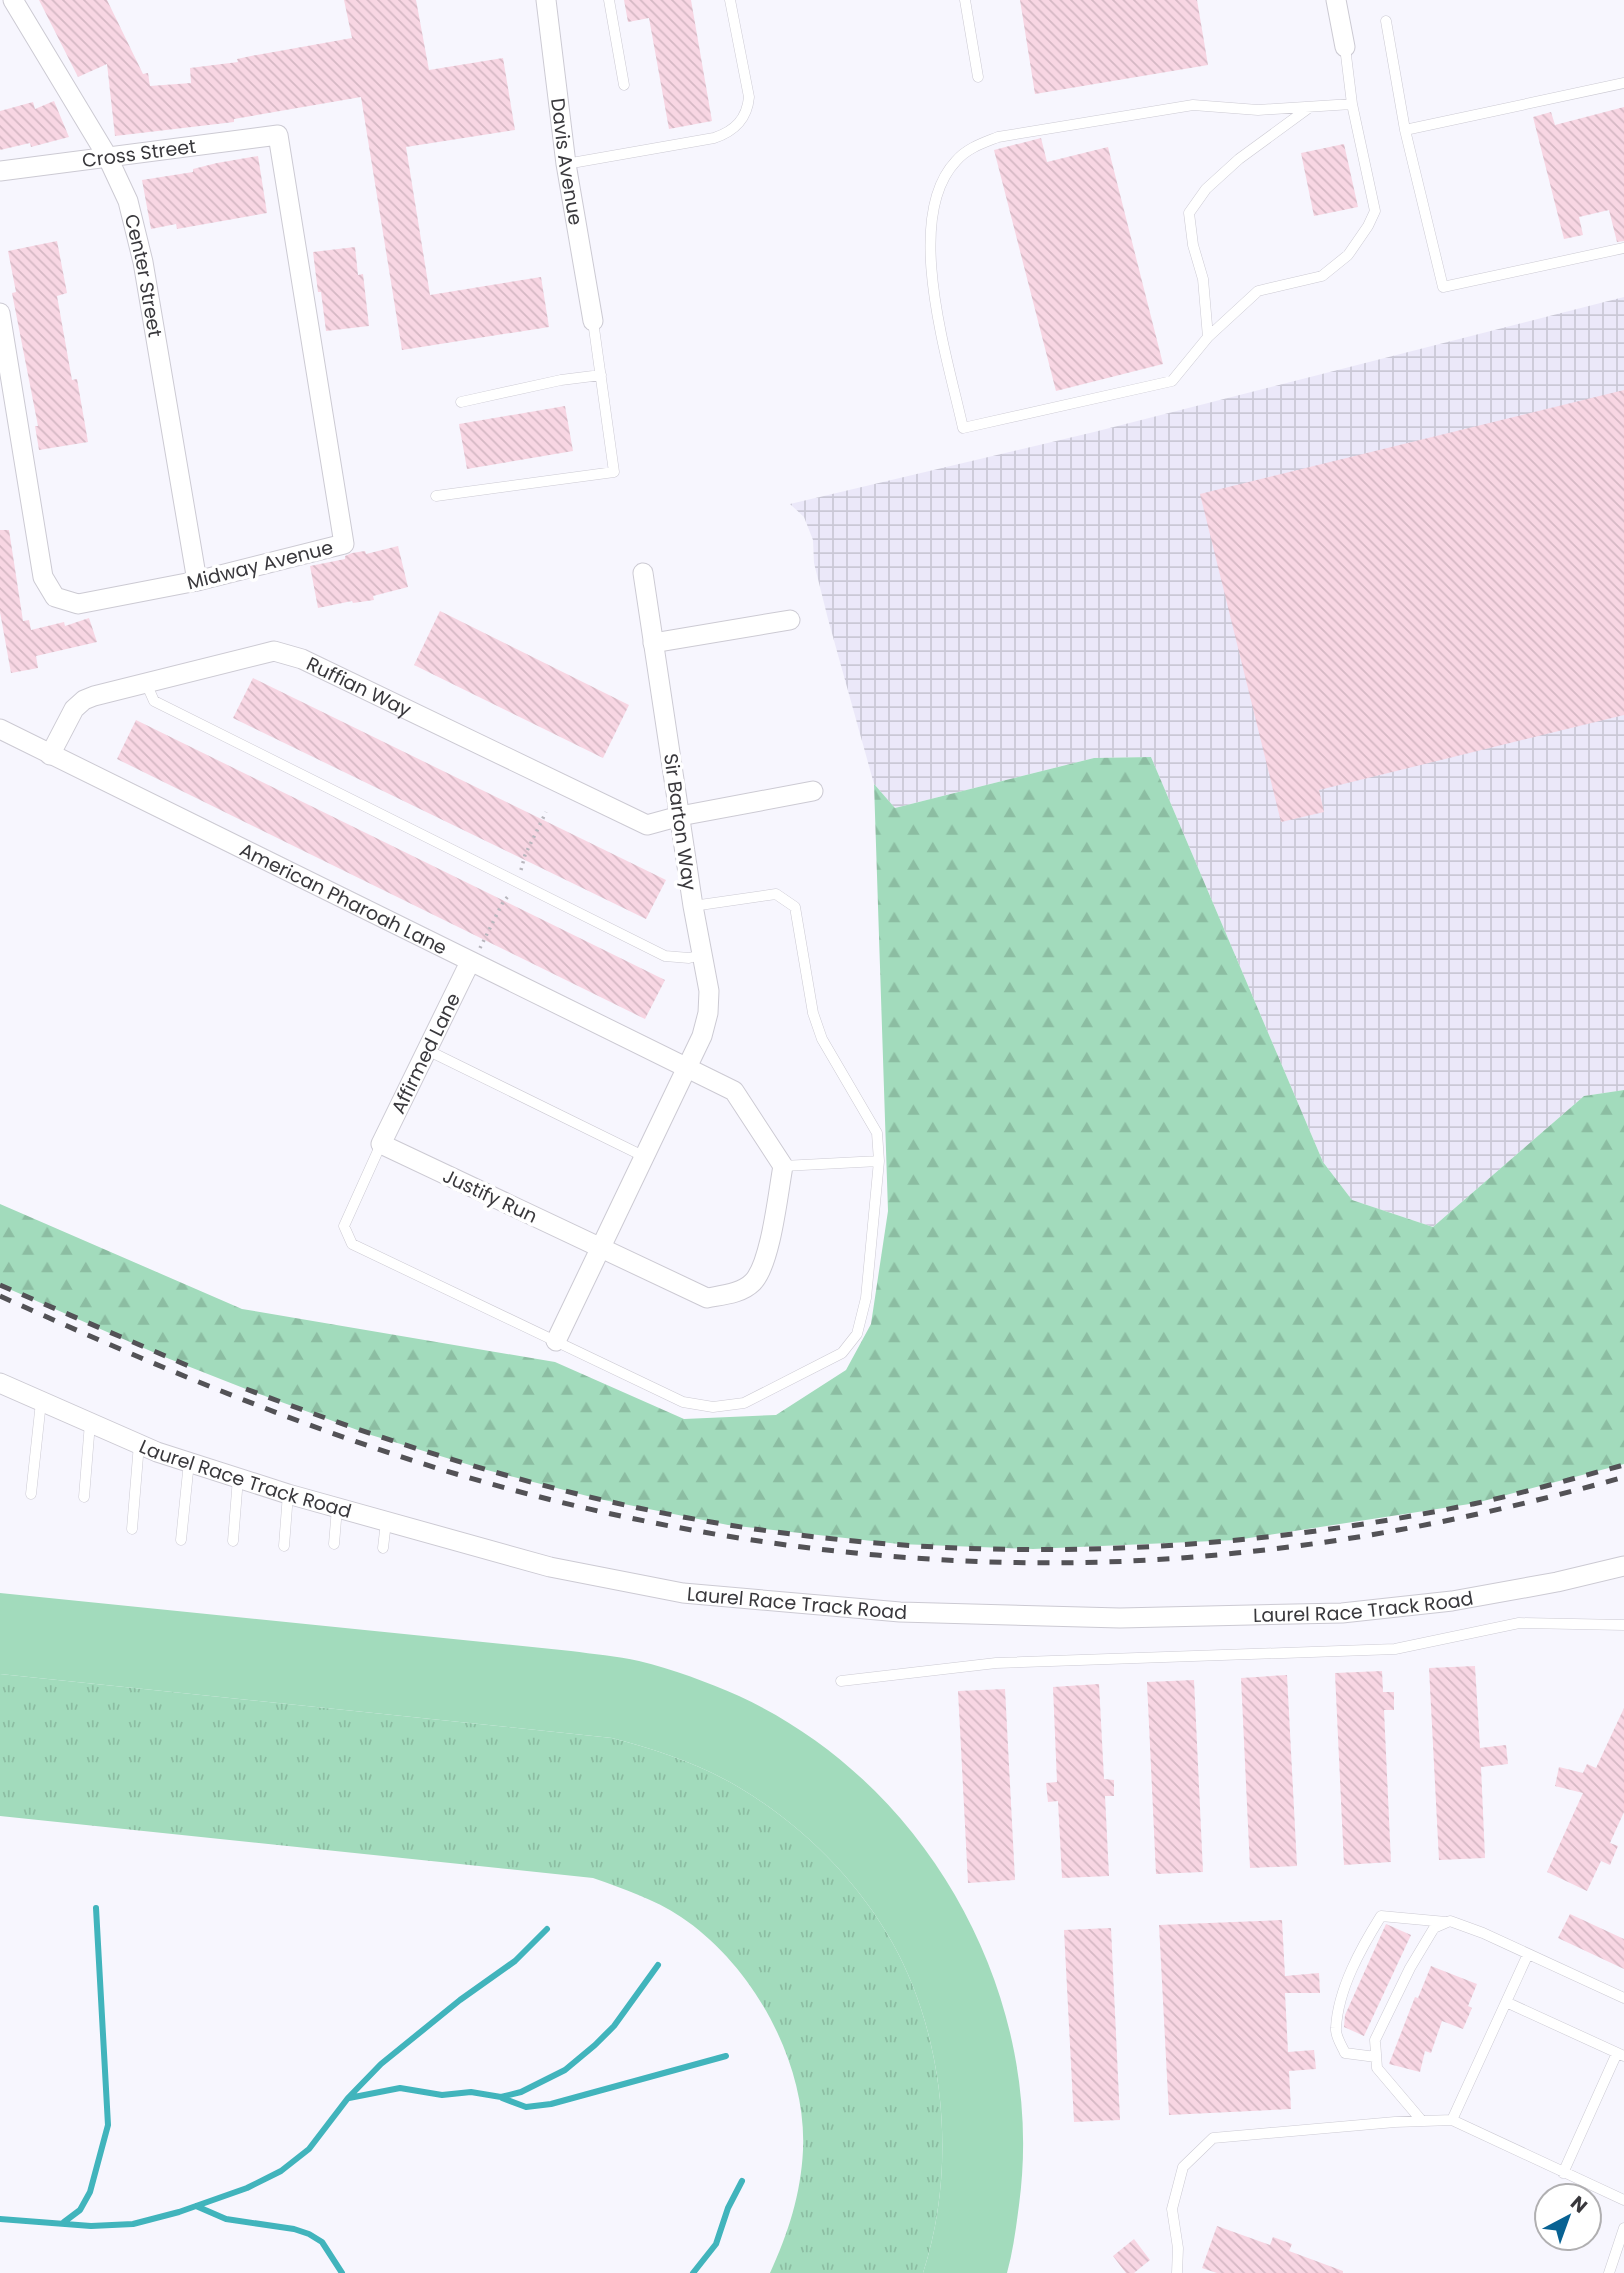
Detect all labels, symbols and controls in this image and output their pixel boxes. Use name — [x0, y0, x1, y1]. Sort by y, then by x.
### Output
street label: Davis Avenue — [545, 97, 590, 227]
street label: Cross Street — [80, 132, 197, 174]
street label: Center Street — [118, 211, 169, 339]
street label: Midway Avenue — [184, 534, 336, 596]
street label: Ruffian Way — [302, 650, 416, 723]
street label: Sir Barton Way — [657, 752, 703, 892]
street label: American Pharoah Lane — [235, 836, 452, 961]
street label: Affirmed Lane — [384, 988, 466, 1118]
street label: Justify Run — [438, 1162, 542, 1230]
street label: Laurel Race Track Road — [135, 1432, 355, 1525]
street label: Laurel Race Track Road — [686, 1580, 907, 1626]
street label: Laurel Race Track Road — [1253, 1584, 1475, 1628]
north arrow — [1533, 2182, 1603, 2252]
text: N — [1565, 2190, 1593, 2219]

